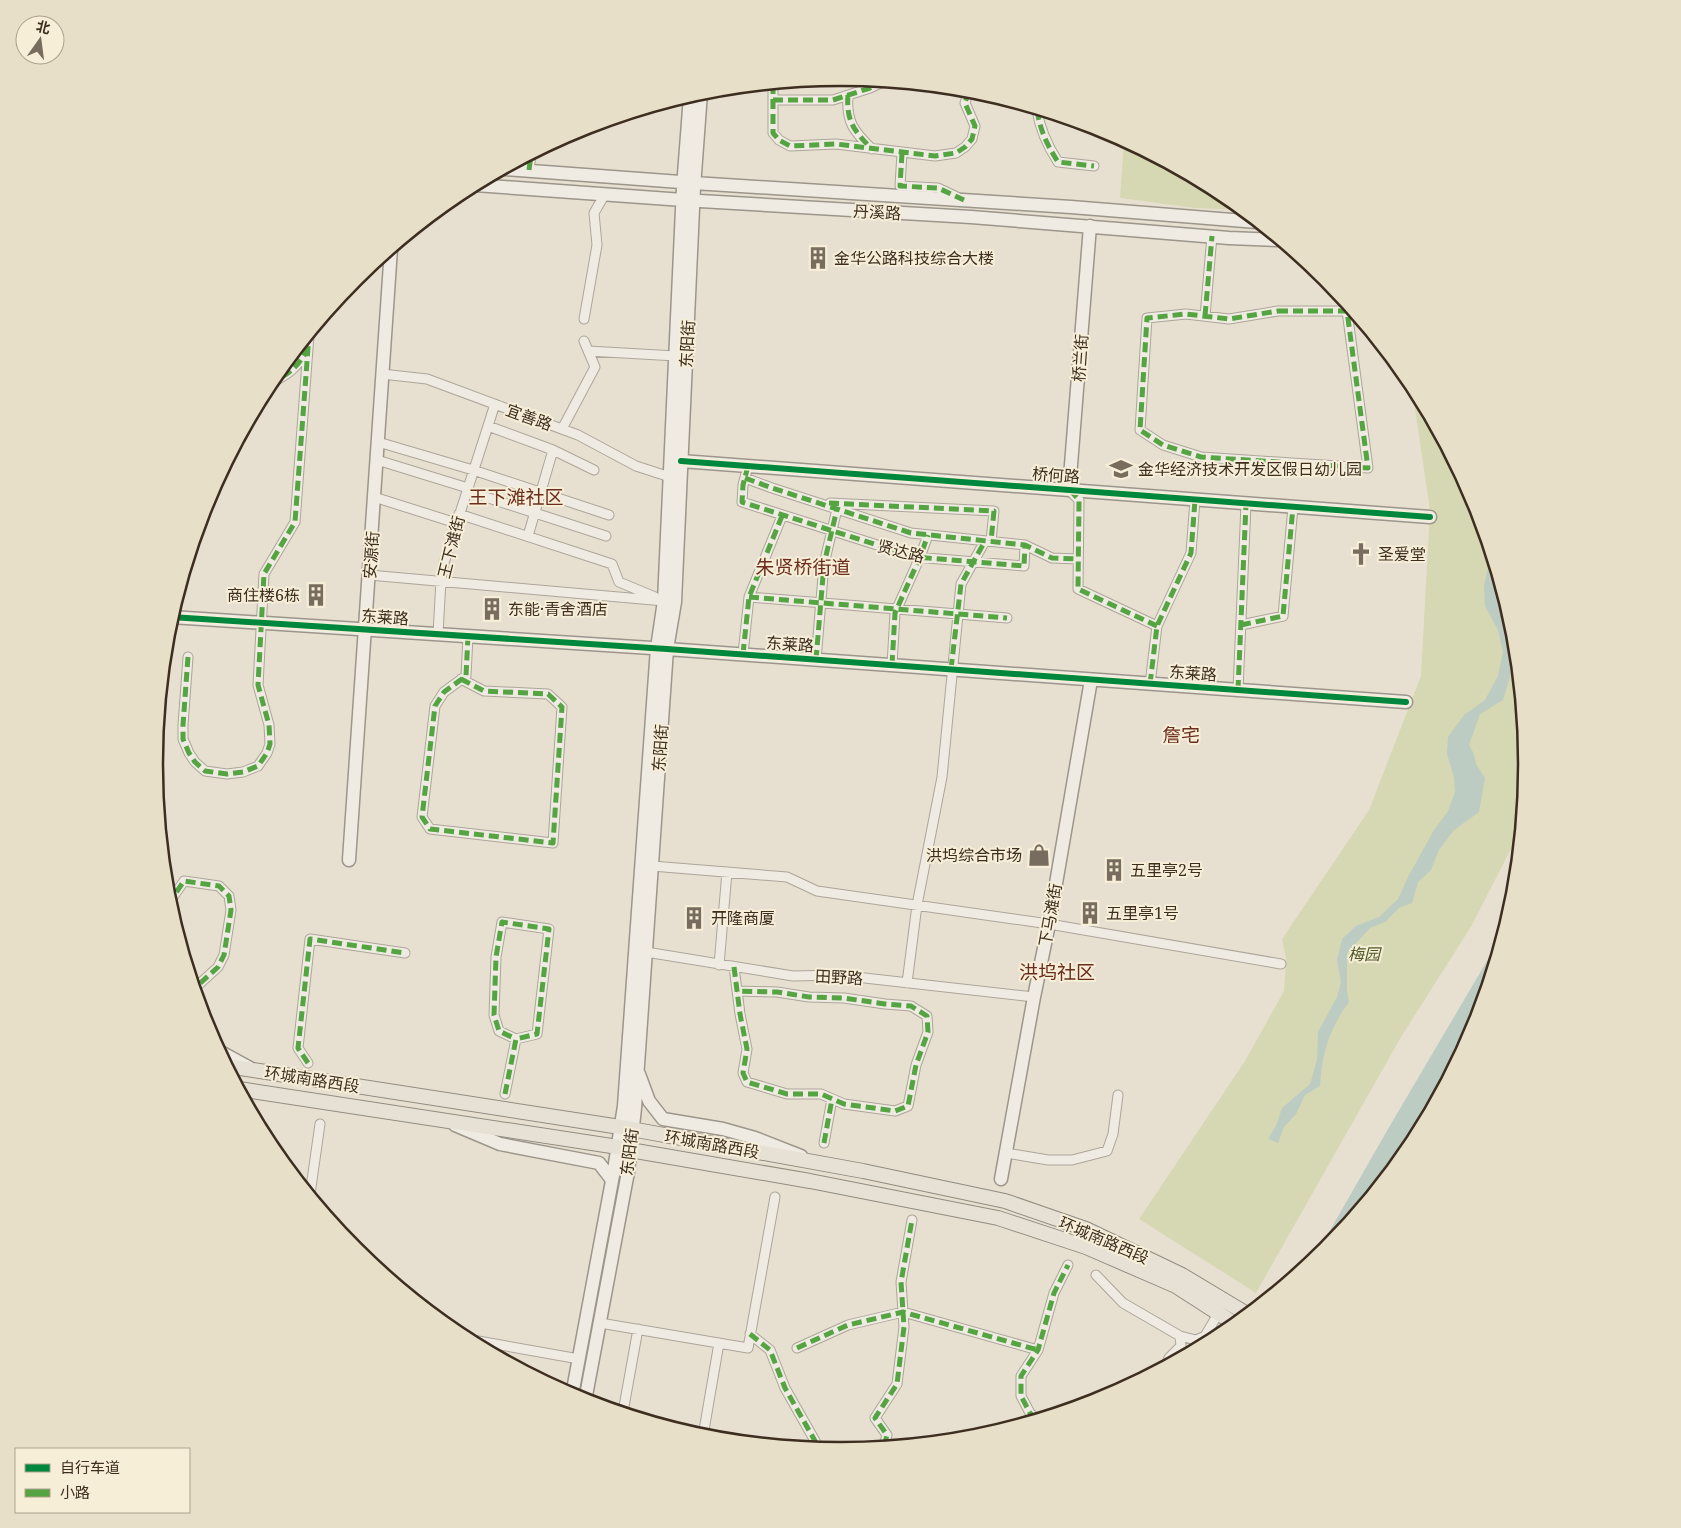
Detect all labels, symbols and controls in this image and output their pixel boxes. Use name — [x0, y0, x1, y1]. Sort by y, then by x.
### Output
north arrow — [15, 15, 65, 65]
text: 北 — [34, 16, 52, 38]
street label: 丹溪路 — [852, 200, 902, 224]
building icon: 金华公路科技综合大楼 — [805, 245, 831, 271]
place label: 金华公路科技综合大楼 — [834, 247, 994, 269]
street label: 东阳街 — [675, 319, 699, 369]
street label: 桥兰街 — [1067, 333, 1093, 383]
street label: 宜善路 — [503, 398, 555, 436]
school or university icon: 金华经济技术开发区假日幼儿园 — [1108, 456, 1134, 482]
place label: 金华经济技术开发区假日幼儿园 — [1138, 458, 1362, 480]
street label: 桥何路 — [1031, 462, 1081, 488]
district label: 王下滩社区 — [468, 484, 564, 510]
street label: 王下滩街 — [433, 513, 469, 581]
street label: 安源街 — [358, 530, 384, 580]
street label: 贤达路 — [875, 535, 927, 567]
church icon: 圣爱堂 — [1348, 541, 1374, 567]
place label: 圣爱堂 — [1378, 543, 1426, 565]
district label: 朱贤桥街道 — [755, 554, 851, 580]
building icon: 商住楼6栋 — [303, 582, 329, 608]
place label: 商住楼6栋 — [227, 584, 300, 606]
building icon: 东能·青舍酒店 — [479, 596, 505, 622]
place label: 东能·青舍酒店 — [508, 598, 608, 620]
street label: 东莱路 — [360, 604, 410, 630]
street label: 东莱路 — [765, 631, 815, 657]
street label: 东莱路 — [1168, 660, 1218, 686]
district label: 詹宅 — [1162, 722, 1200, 748]
street label: 东阳街 — [647, 723, 673, 773]
shop icon: 洪坞综合市场 — [1026, 842, 1052, 868]
place label: 洪坞综合市场 — [926, 844, 1022, 866]
building icon: 五里亭2号 — [1101, 857, 1127, 883]
place label: 五里亭2号 — [1130, 859, 1203, 881]
street label: 下马滩街 — [1034, 882, 1066, 948]
building icon: 五里亭1号 — [1077, 900, 1103, 926]
place label: 五里亭1号 — [1106, 902, 1179, 924]
building icon: 开隆商厦 — [681, 905, 707, 931]
place label: 开隆商厦 — [711, 907, 775, 929]
park label: 梅园 — [1348, 943, 1382, 965]
district label: 洪坞社区 — [1019, 959, 1095, 985]
street label: 田野路 — [814, 965, 864, 989]
street label: 环城南路西段 — [263, 1061, 361, 1097]
street label: 环城南路西段 — [663, 1125, 761, 1163]
street label: 东阳街 — [615, 1127, 643, 1177]
street label: 环城南路西段 — [1056, 1211, 1152, 1269]
legend — [15, 1448, 190, 1513]
text: 自行车道 — [60, 1457, 120, 1477]
text: 小路 — [60, 1482, 90, 1502]

